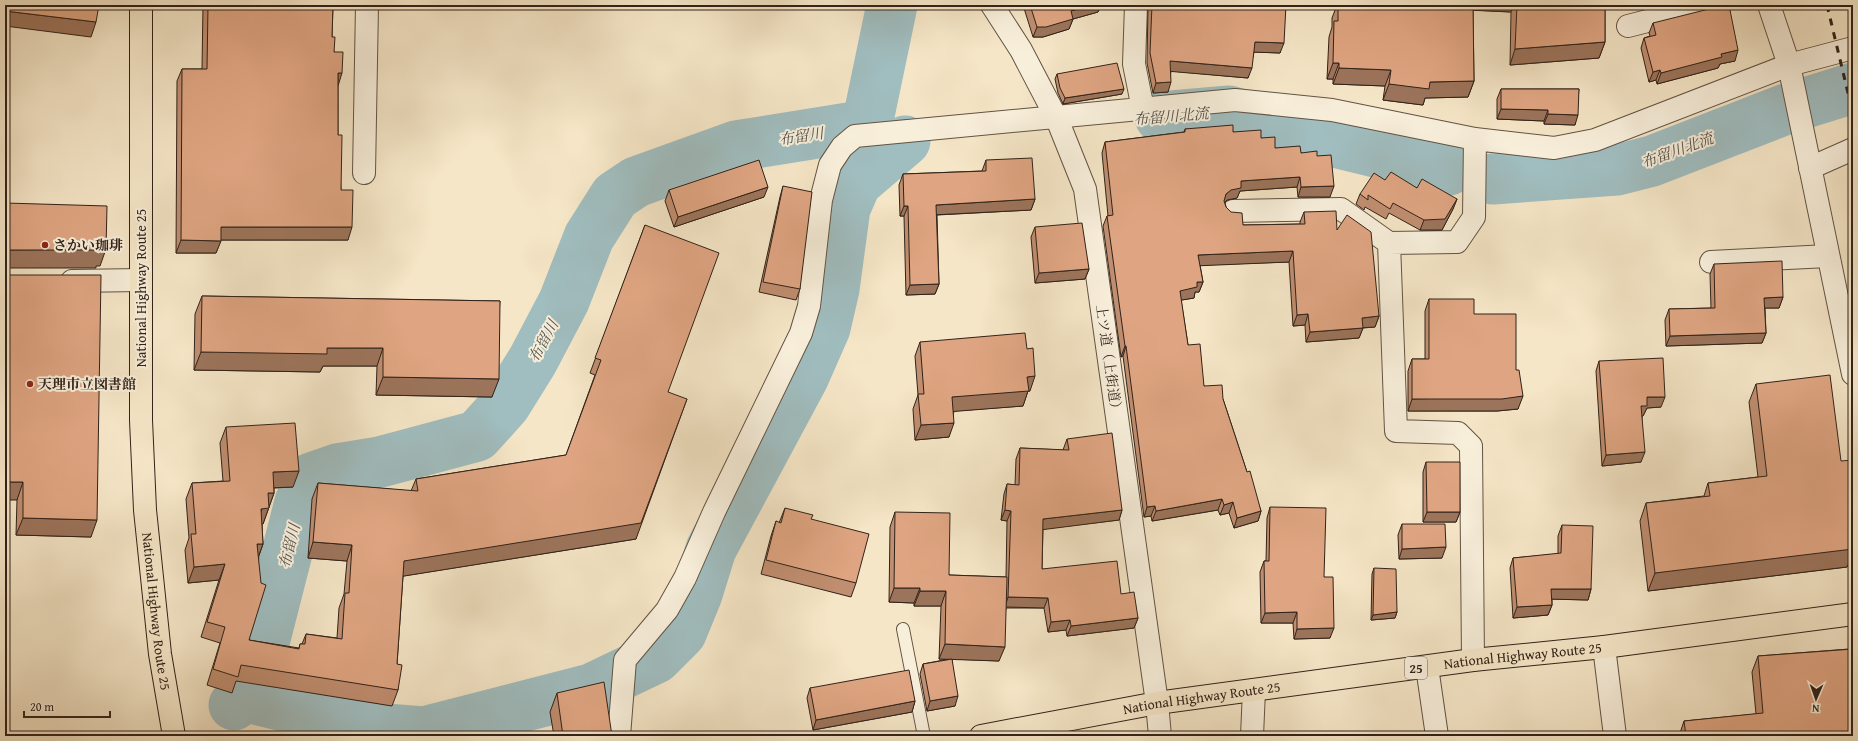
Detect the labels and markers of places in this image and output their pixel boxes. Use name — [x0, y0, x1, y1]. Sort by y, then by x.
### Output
place label: さかい珈琲 — [53, 235, 123, 255]
marker: さかい珈琲 — [40, 240, 50, 250]
place label: 天理市立図書館 — [38, 374, 136, 394]
marker: 天理市立図書館 — [25, 379, 35, 389]

